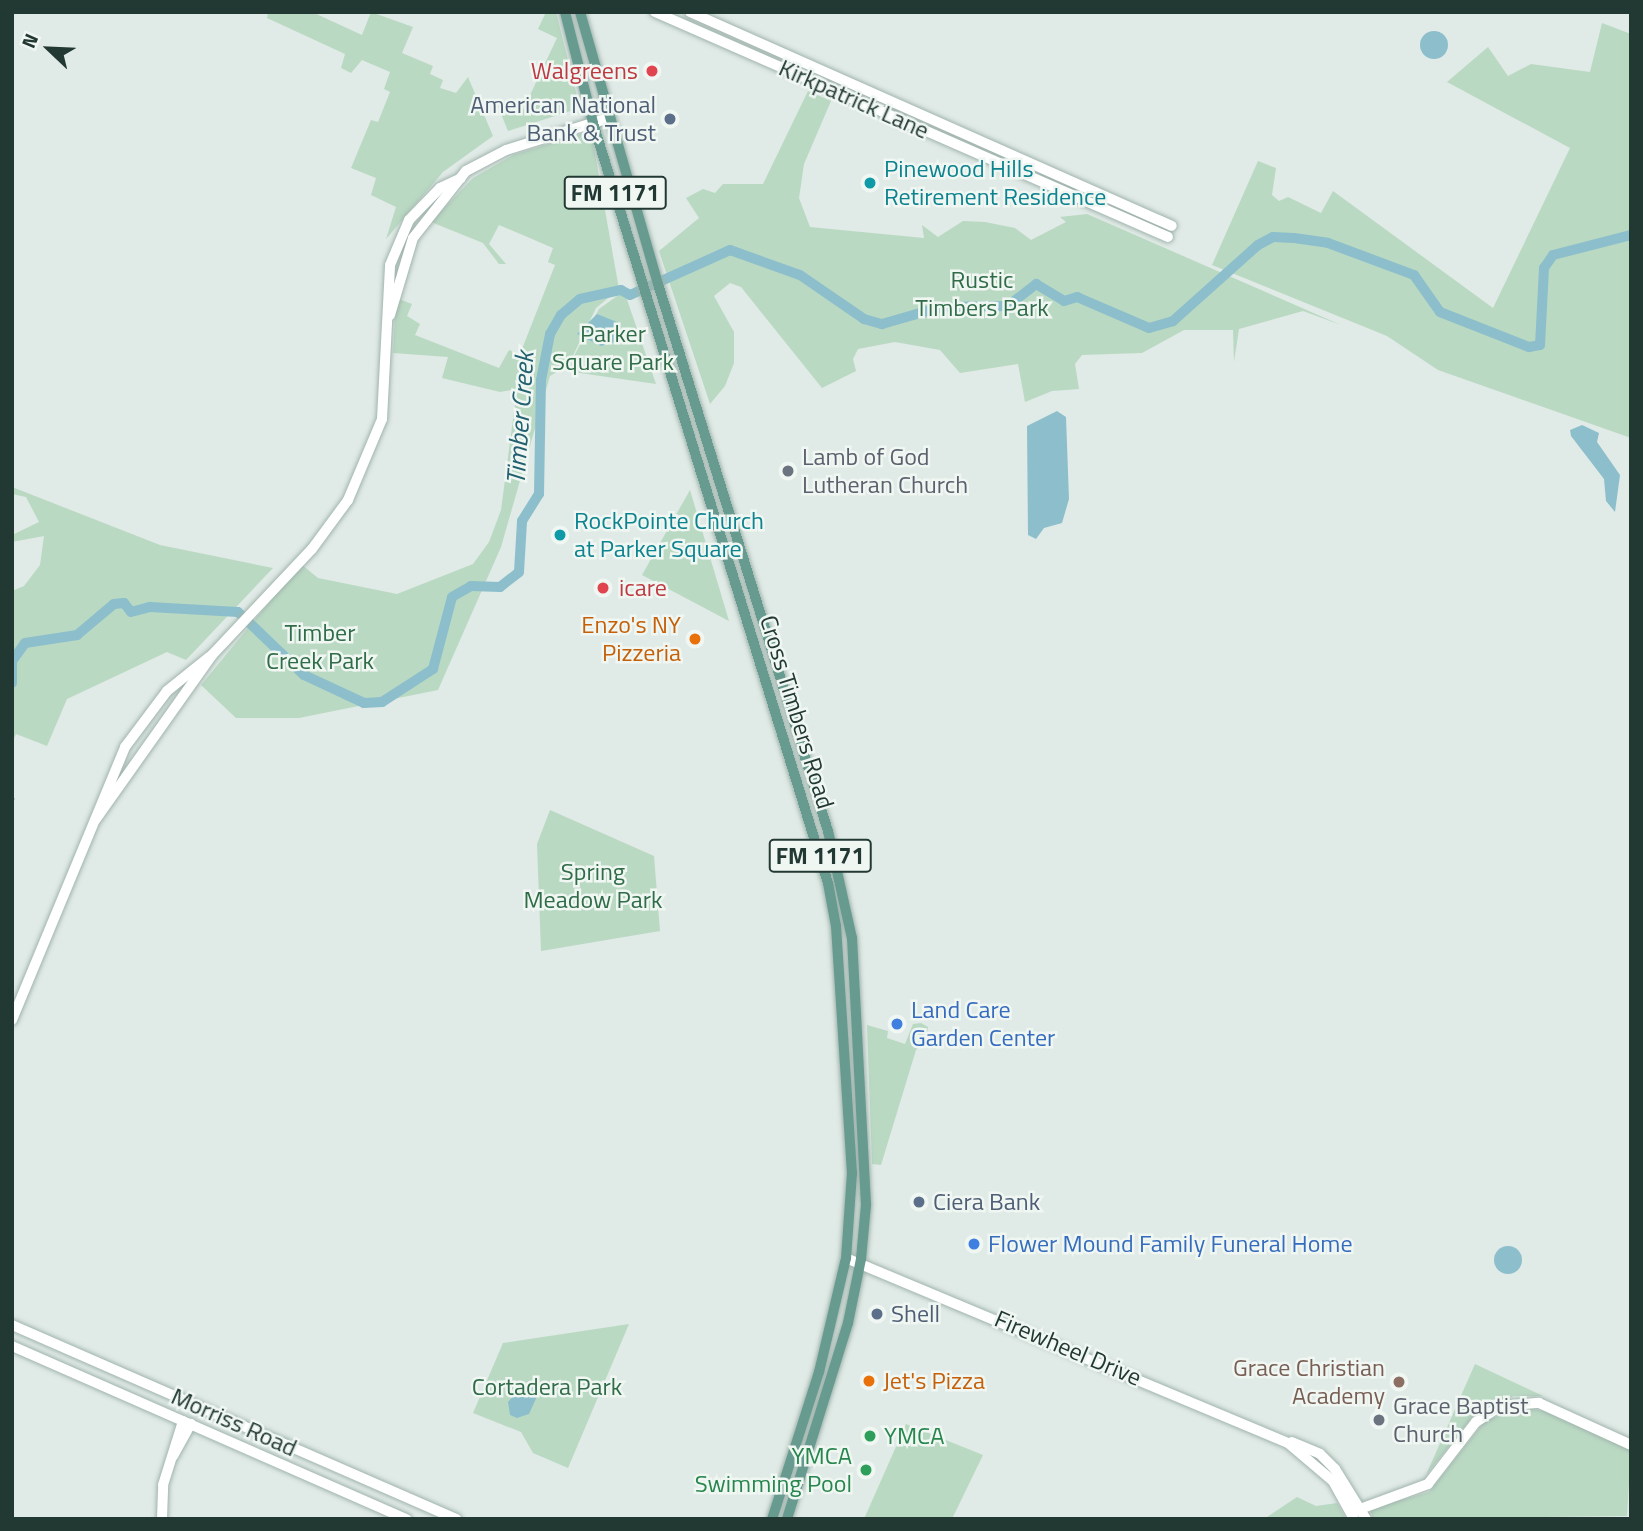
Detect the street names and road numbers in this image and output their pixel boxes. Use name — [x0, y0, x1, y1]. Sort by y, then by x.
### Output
street label: Kirkpatrick Lane — [775, 53, 933, 145]
road number: FM 1171 — [562, 174, 668, 212]
street label: Cross Timbers Road — [754, 612, 840, 812]
road number: FM 1171 — [768, 836, 872, 876]
street label: Firewheel Drive — [990, 1304, 1146, 1392]
street label: Morriss Road — [167, 1382, 301, 1462]

